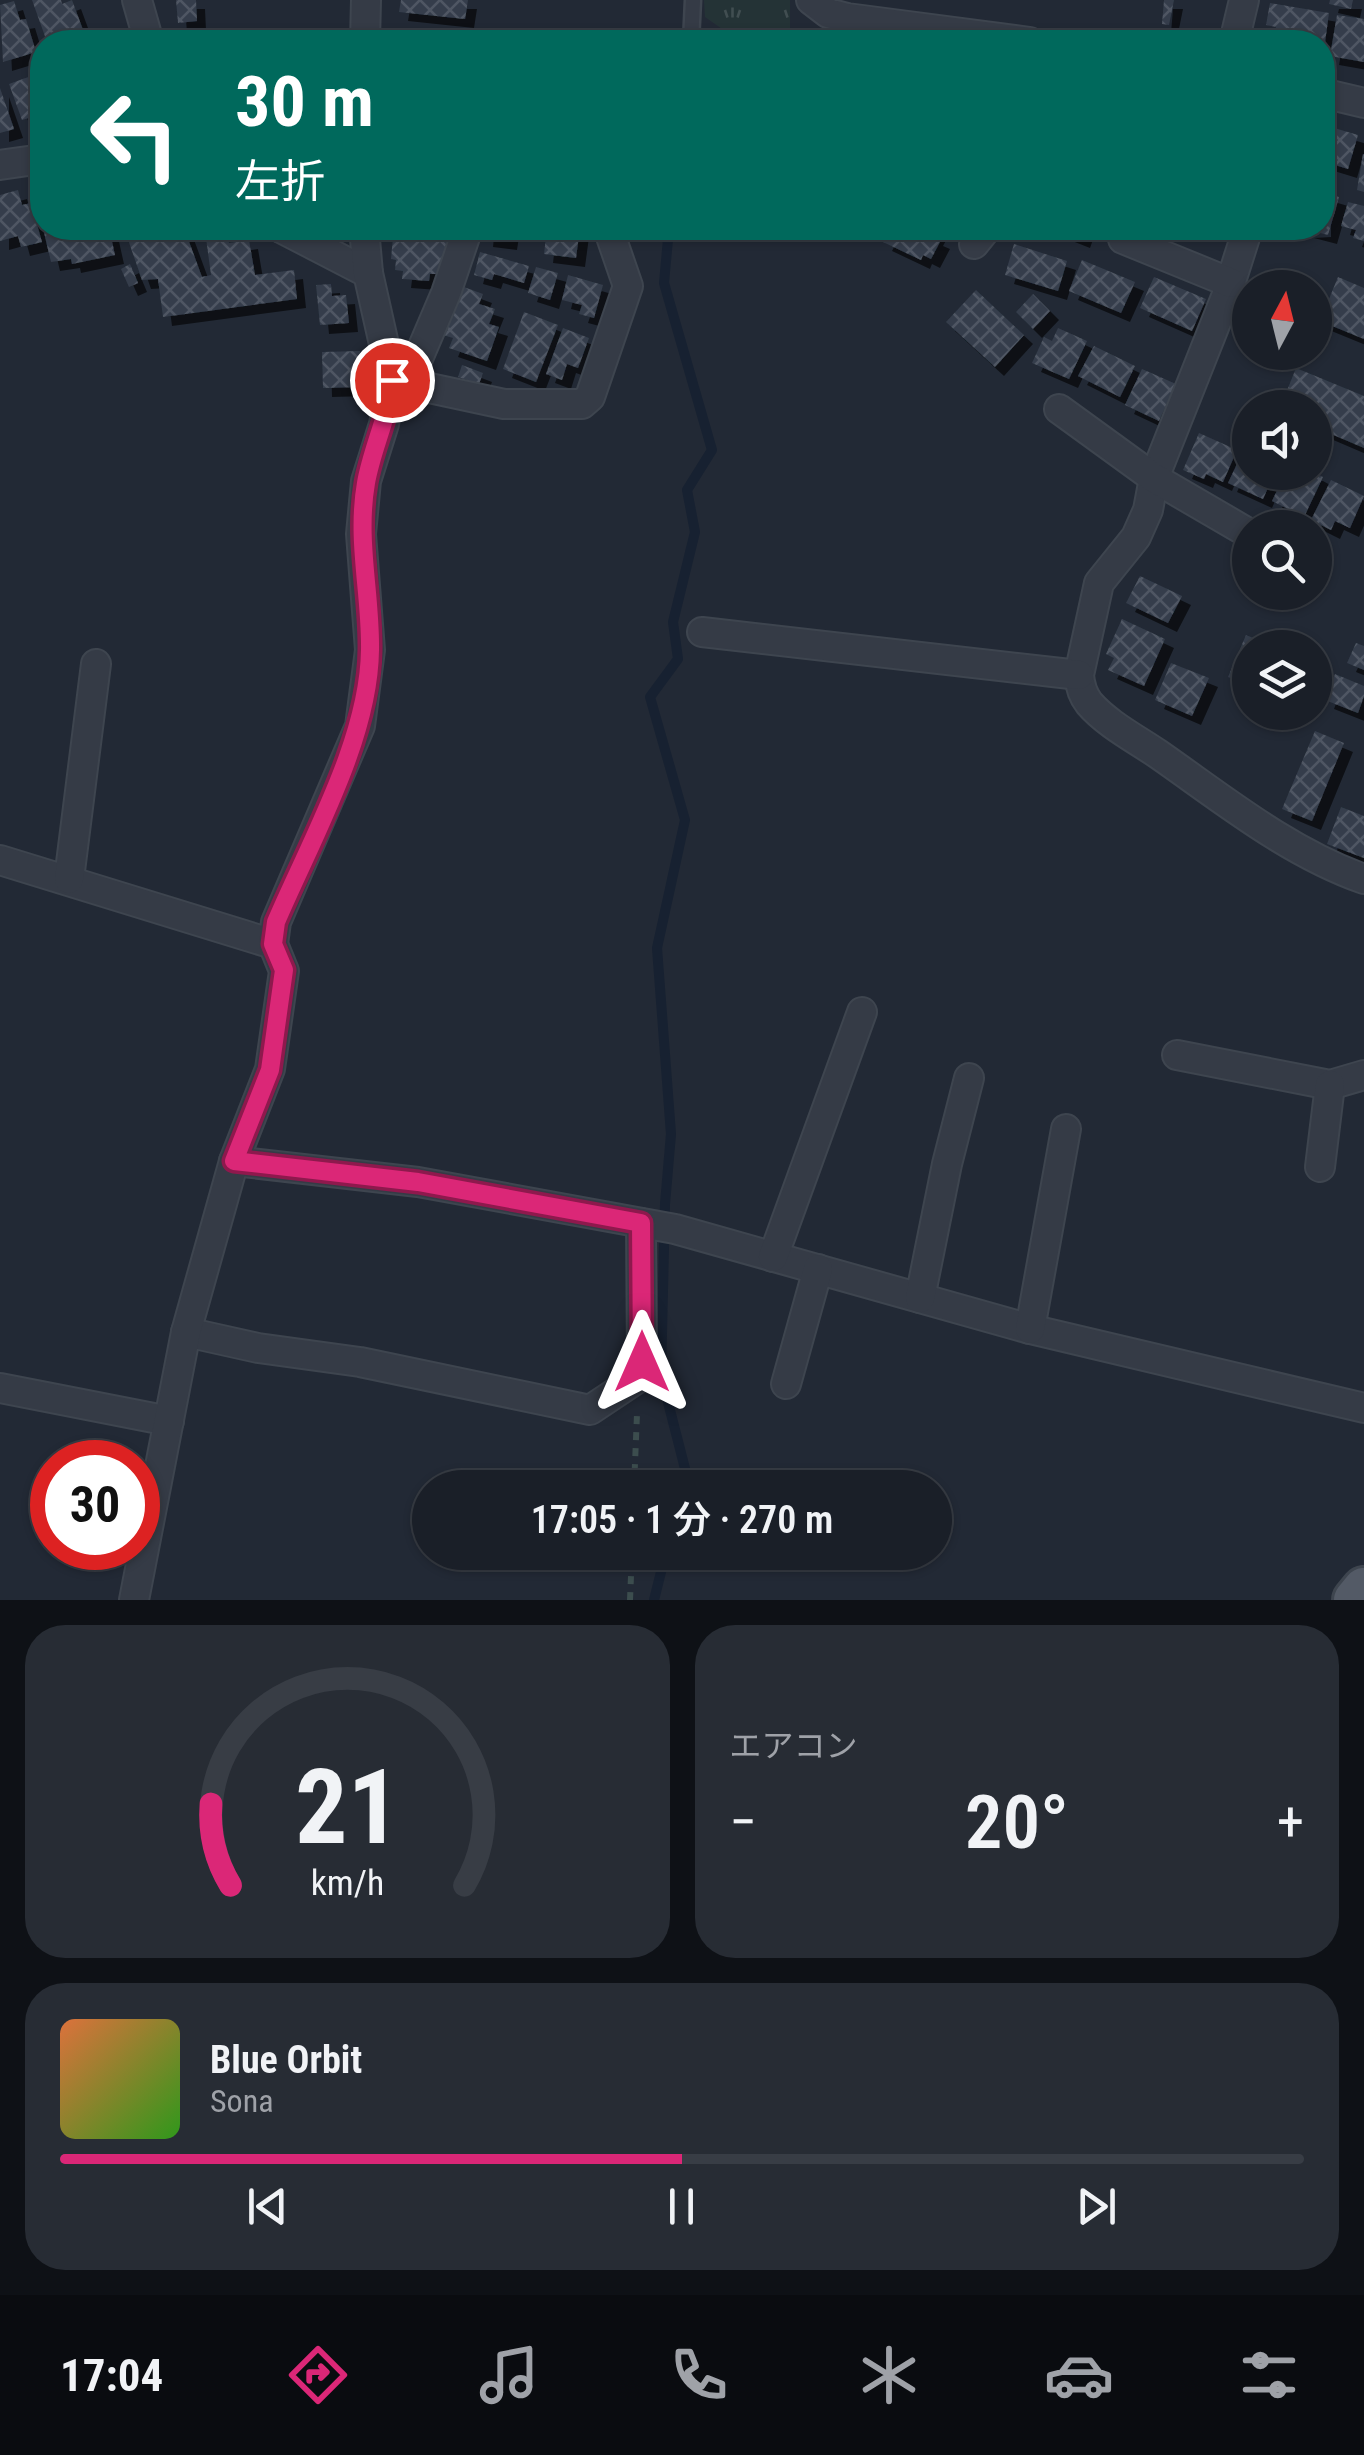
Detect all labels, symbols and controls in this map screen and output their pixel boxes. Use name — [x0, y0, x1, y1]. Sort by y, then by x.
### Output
text: 30 m — [235, 61, 374, 143]
icon: left — [70, 70, 200, 200]
text: 左折 — [235, 155, 325, 208]
north arrow — [1232, 270, 1332, 370]
map controls — [1232, 270, 1332, 730]
pin — [350, 338, 435, 423]
icon: arrive — [365, 353, 420, 408]
button: sound — [1232, 390, 1332, 490]
button: search — [1232, 510, 1332, 610]
button: layers — [1232, 630, 1332, 730]
position arrow — [590, 1310, 694, 1414]
speed limit sign: 30 — [30, 1440, 160, 1570]
text: 17:05 · 1 分 · 270 m — [531, 1498, 833, 1542]
text: エアコン — [730, 1727, 858, 1765]
text: 21 — [295, 1747, 400, 1868]
text: 20° — [965, 1778, 1069, 1866]
text: − — [730, 1790, 757, 1854]
text: + — [1277, 1790, 1304, 1854]
text: km/h — [310, 1862, 384, 1904]
text: Blue Orbit — [210, 2038, 362, 2082]
text: Sona — [210, 2082, 273, 2120]
icon: previous — [240, 2179, 295, 2234]
icon: pause — [654, 2179, 709, 2234]
icon: next — [1069, 2179, 1124, 2234]
icon: directions — [283, 2340, 353, 2410]
icon: music — [474, 2340, 544, 2410]
icon: phone — [664, 2340, 734, 2410]
icon: climate — [854, 2340, 924, 2410]
icon: car — [1044, 2340, 1114, 2410]
icon: filters — [1234, 2340, 1304, 2410]
text: 17:04 — [60, 2349, 163, 2402]

